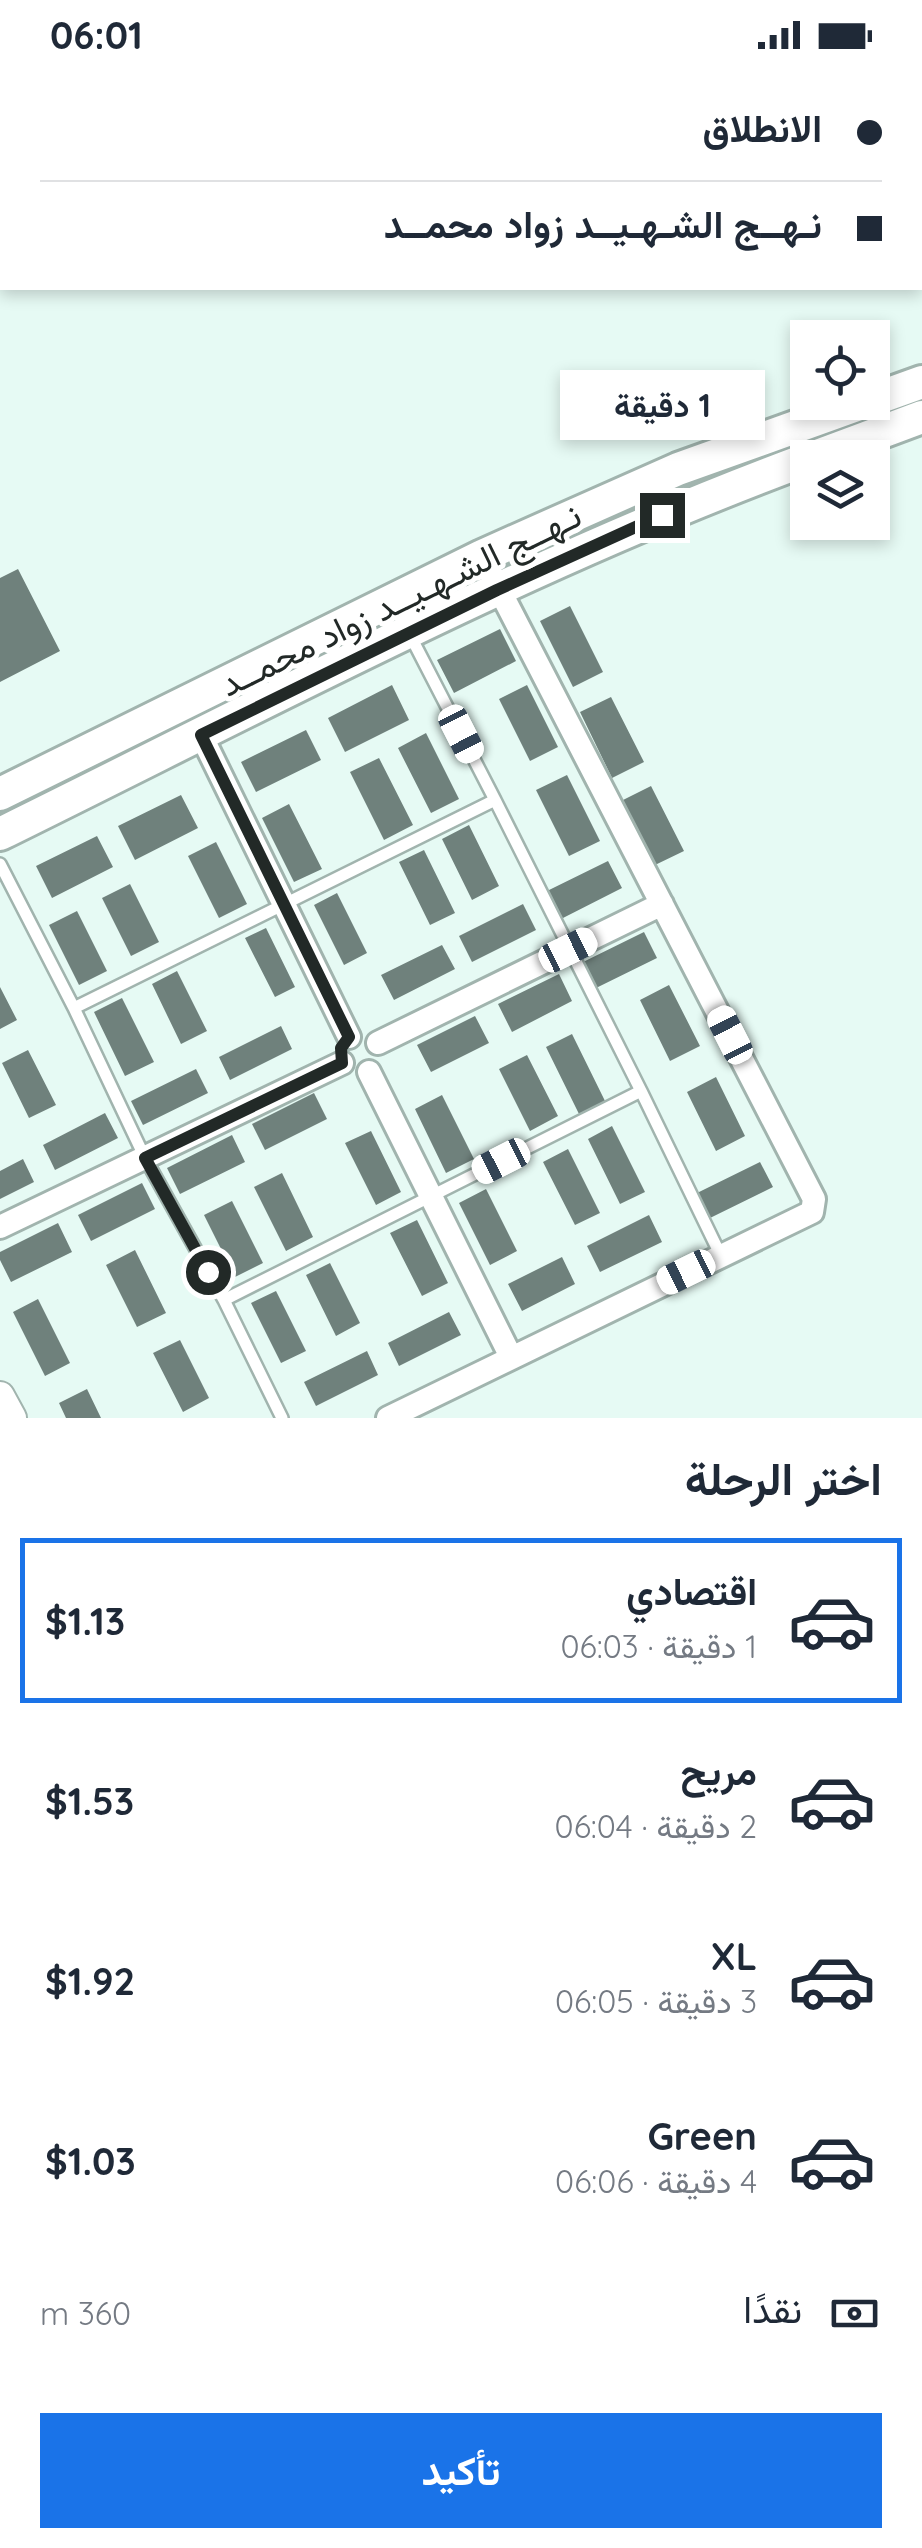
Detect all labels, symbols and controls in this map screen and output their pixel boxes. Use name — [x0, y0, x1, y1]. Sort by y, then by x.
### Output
text: 06:01 — [50, 11, 143, 59]
text: الانطلاق — [703, 104, 822, 152]
text: نـهــج الشـهـيــد زواد محمــد — [384, 200, 822, 248]
map controls — [790, 320, 890, 540]
button: locate — [790, 320, 890, 420]
callout: 1 دقيقة — [560, 370, 764, 440]
text: 1 دقيقة — [614, 385, 711, 425]
button: layers — [790, 440, 890, 540]
street label: نـهــج الشـهـيــد زواد محمــد — [212, 492, 589, 708]
route end — [640, 493, 685, 538]
car — [434, 700, 488, 768]
car — [534, 923, 602, 977]
car — [703, 1001, 757, 1069]
car — [467, 1134, 535, 1188]
car — [652, 1245, 720, 1299]
route start — [186, 1250, 231, 1295]
text: اختر الرحلة — [685, 1450, 882, 1506]
text: اقتصادي — [626, 1567, 757, 1615]
icon: car — [787, 1576, 877, 1666]
text: $1.13 — [45, 1597, 125, 1645]
text: 1 دقيقة · 06:03 — [561, 1626, 757, 1666]
text: مريح — [681, 1747, 757, 1795]
icon: car — [787, 1756, 877, 1846]
text: $1.53 — [45, 1777, 134, 1825]
text: 2 دقيقة · 06:04 — [555, 1806, 757, 1846]
text: XL — [711, 1932, 757, 1980]
icon: car — [787, 1936, 877, 2026]
text: $1.92 — [45, 1957, 135, 2005]
text: 3 دقيقة · 06:05 — [555, 1981, 757, 2021]
text: Green — [647, 2112, 757, 2160]
icon: car — [787, 2116, 877, 2206]
text: $1.03 — [45, 2137, 136, 2185]
text: 4 دقيقة · 06:06 — [555, 2161, 757, 2201]
text: نقدًا — [743, 2285, 802, 2333]
icon: cash — [827, 2286, 882, 2341]
text: 360 m — [40, 2293, 131, 2333]
button: تأكيد — [40, 2413, 882, 2528]

